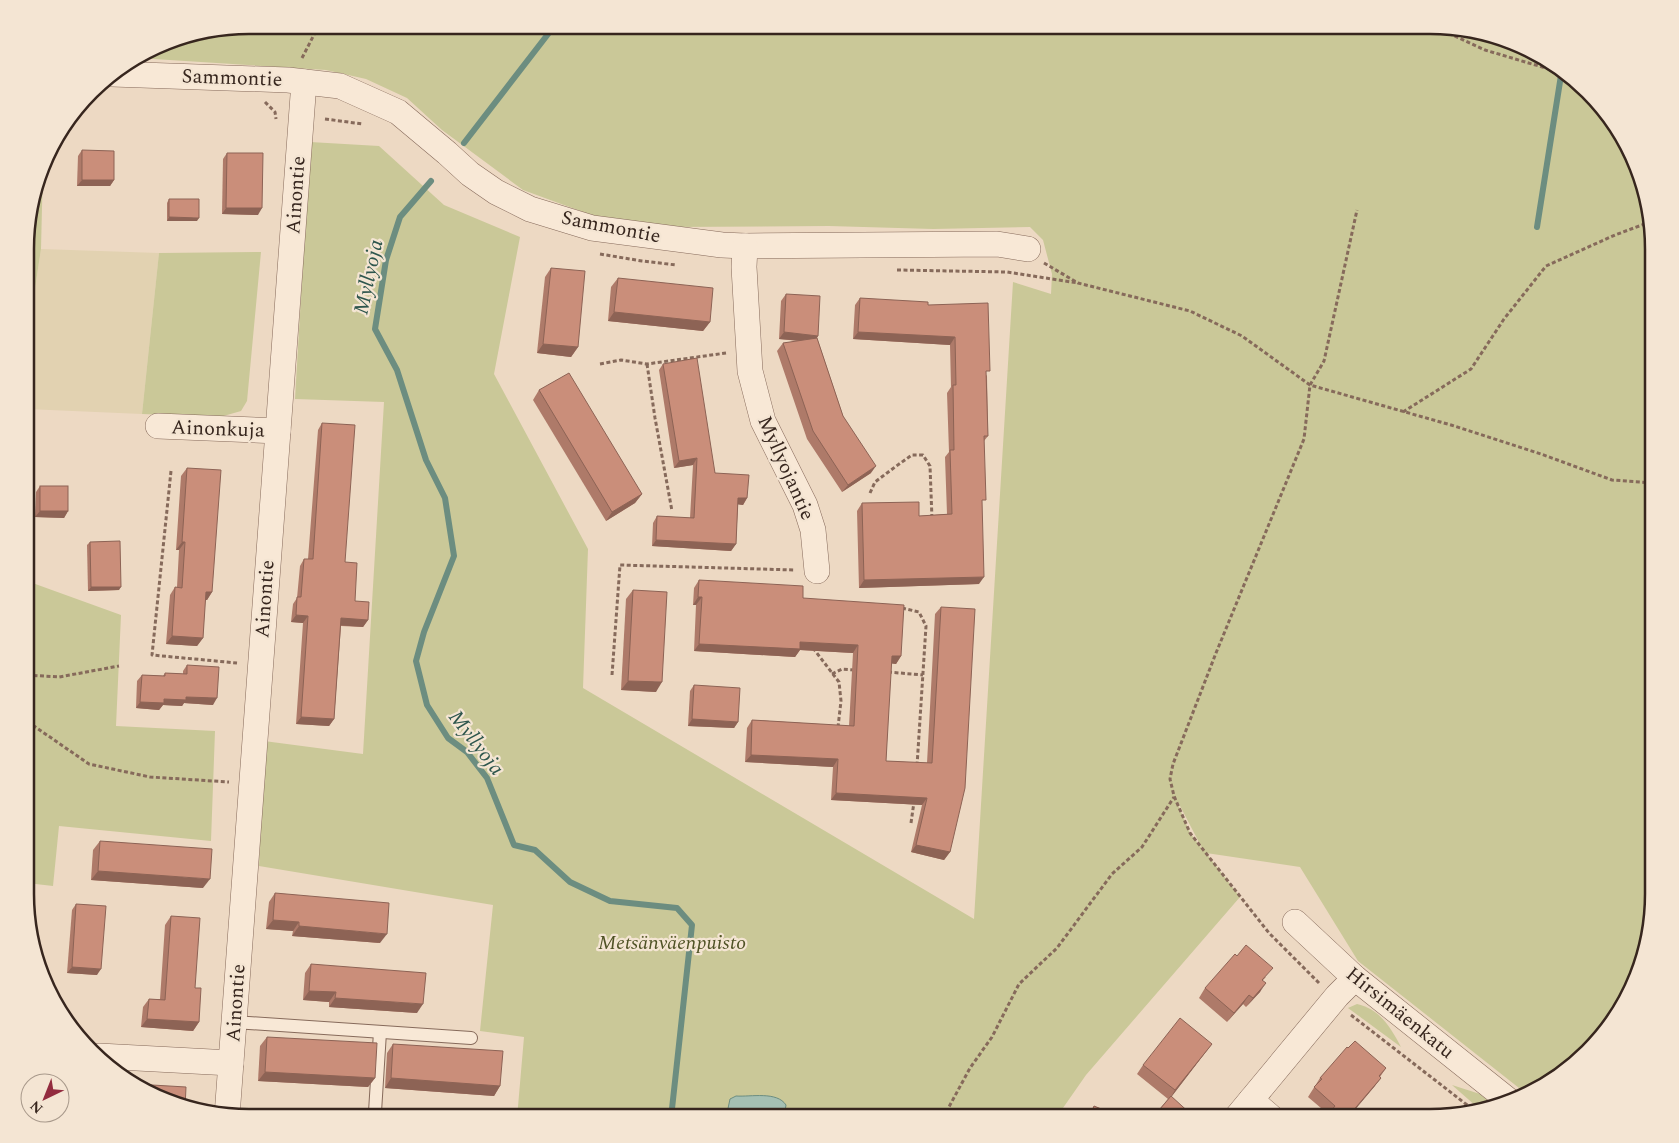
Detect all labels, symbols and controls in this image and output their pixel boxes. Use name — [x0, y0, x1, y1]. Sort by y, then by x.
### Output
street label: Sammontie — [181, 61, 283, 95]
street label: Ainontie — [278, 155, 314, 235]
street label: Sammontie — [559, 203, 663, 251]
water label: Myllyoja — [345, 236, 393, 317]
street label: Myllyojantie — [750, 411, 822, 525]
street label: Ainonkuja — [171, 412, 265, 446]
street label: Ainontie — [247, 559, 283, 639]
water label: Myllyoja — [440, 703, 512, 783]
park label: Metsänväenpuisto — [598, 928, 746, 958]
street label: Hirsimäenkatu — [1339, 960, 1461, 1066]
street label: Ainontie — [218, 963, 254, 1043]
north arrow — [20, 1073, 70, 1123]
text: N — [25, 1096, 48, 1119]

